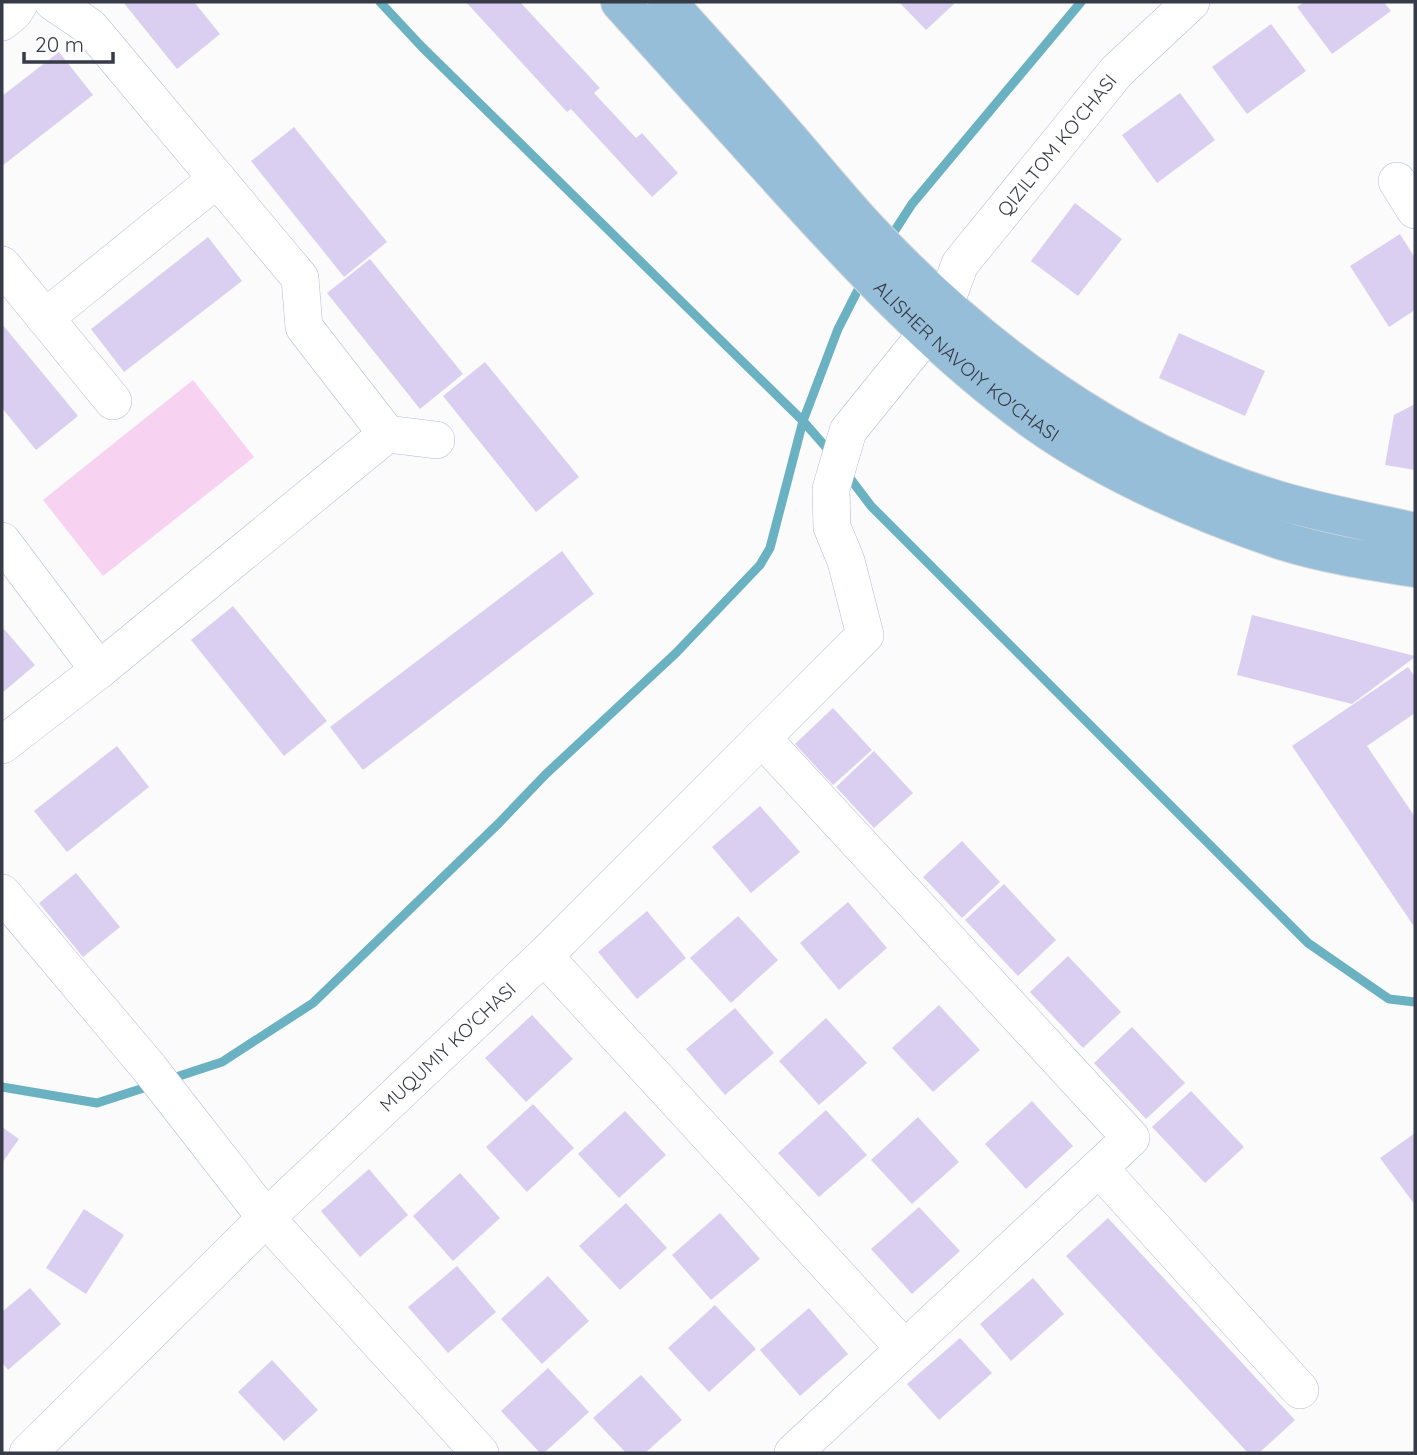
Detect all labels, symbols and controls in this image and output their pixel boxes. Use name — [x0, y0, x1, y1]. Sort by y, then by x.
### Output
scale bar — [24, 21, 114, 65]
text: 20 m — [35, 31, 84, 57]
street label: QIZILTOM KO'CHASI — [992, 69, 1122, 221]
street label: ALISHER NAVOIY KO'CHASI — [869, 275, 1064, 447]
street label: MUQUMIY KO'CHASI — [375, 977, 521, 1117]

